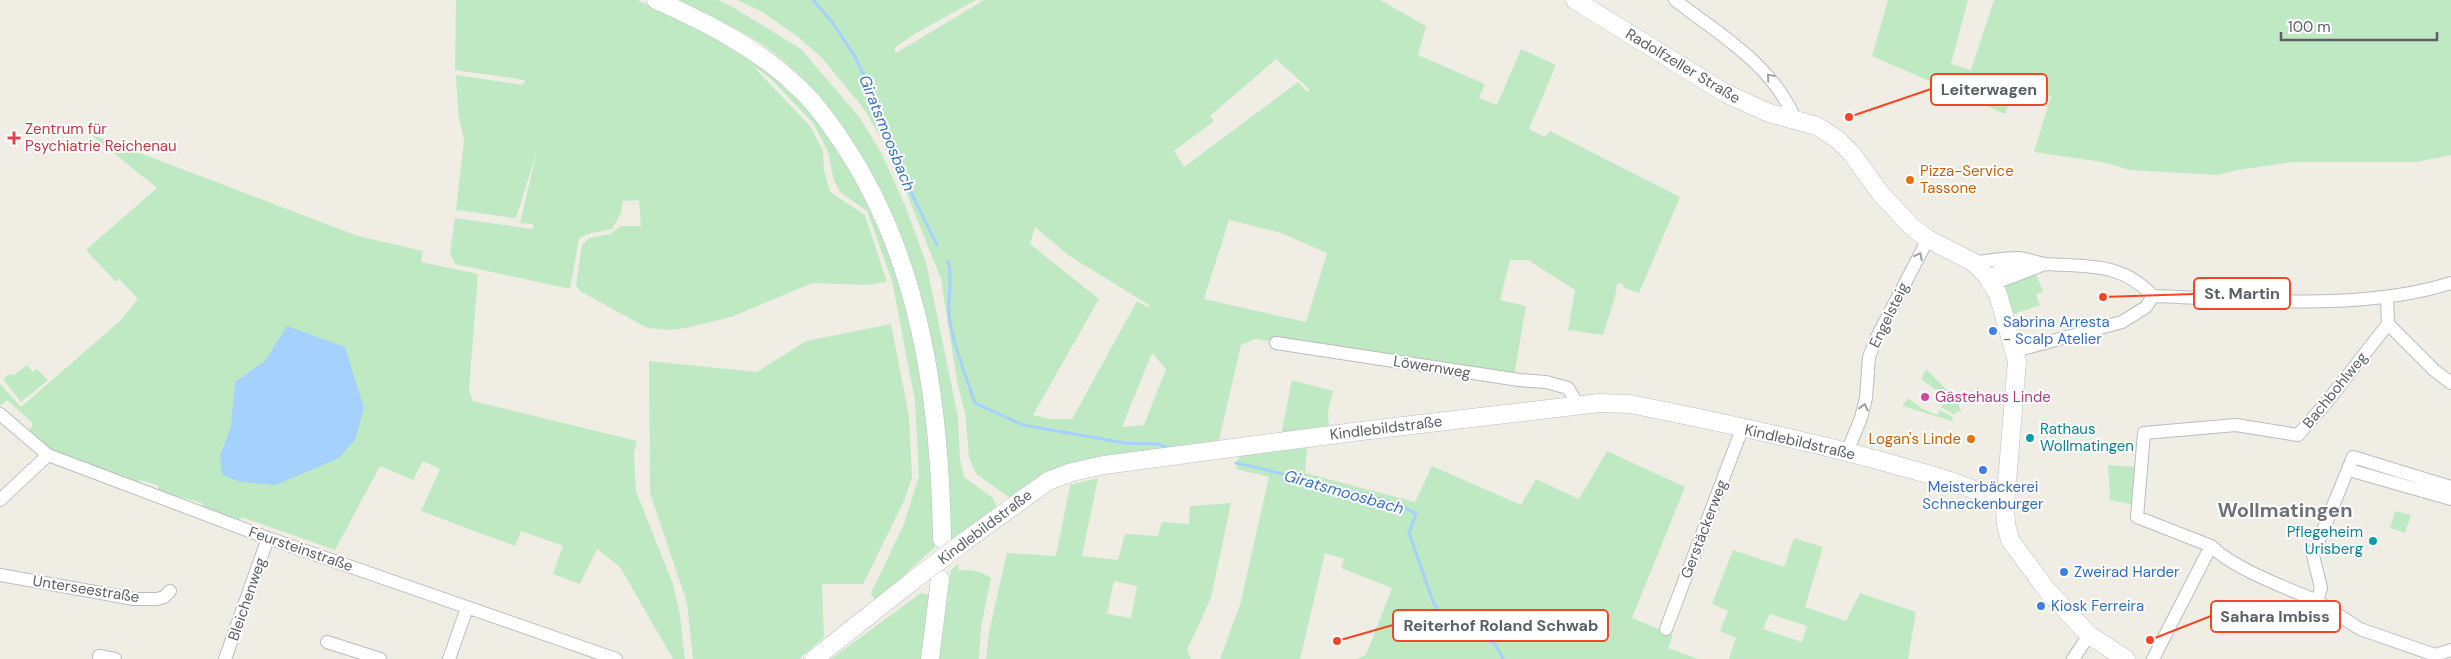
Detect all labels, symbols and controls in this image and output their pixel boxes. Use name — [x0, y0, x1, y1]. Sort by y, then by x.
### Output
scale bar — [2281, 10, 2437, 42]
text: 100 m — [2288, 17, 2331, 37]
street label: Radolfzeller Straße — [1622, 24, 1744, 108]
water label: Giratsmoosbach — [854, 72, 920, 194]
one-way arrow — [1767, 74, 1776, 83]
callout: Leiterwagen — [1931, 74, 2047, 105]
text: Leiterwagen — [1941, 79, 2037, 100]
place label: Zentrum für Psychiatrie Reichenau — [25, 119, 177, 156]
marker: Zentrum für Psychiatrie Reichenau — [7, 131, 21, 145]
place label: Pizza-Service Tassone — [1920, 161, 2014, 198]
marker: Pizza-Service Tassone — [1904, 174, 1916, 186]
one-way arrow — [1913, 253, 1923, 262]
callout: St. Martin — [2194, 278, 2290, 309]
street label: Engelsteig — [1865, 279, 1913, 351]
text: St. Martin — [2204, 283, 2280, 304]
place label: Sabrina Arresta - Scalp Atelier — [2003, 312, 2110, 349]
marker: Sabrina Arresta - Scalp Atelier — [1987, 325, 1999, 337]
street label: Bachbohlweg — [2298, 348, 2372, 432]
street label: Löwernweg — [1392, 351, 1472, 383]
place label: Gästehaus Linde — [1935, 387, 2051, 407]
marker: Gästehaus Linde — [1919, 391, 1931, 403]
one-way arrow — [1858, 402, 1869, 411]
street label: Kindlebildstraße — [1329, 411, 1443, 445]
place label: Rathaus Wollmatingen — [2040, 419, 2134, 456]
street label: Kindlebildstraße — [1743, 420, 1857, 464]
place label: Logan's Linde — [1868, 429, 1961, 449]
marker: Rathaus Wollmatingen — [2024, 432, 2036, 444]
marker: Logan's Linde — [1965, 433, 1977, 445]
marker: Meisterbäckerei Schneckenburger — [1977, 464, 1989, 476]
water label: Giratsmoosbach — [1282, 465, 1406, 519]
street label: Gerstäckerweg — [1676, 477, 1732, 581]
place label: Meisterbäckerei Schneckenburger — [1922, 477, 2044, 514]
street label: Kindlebildstraße — [934, 485, 1036, 569]
district label: Wollmatingen — [2218, 497, 2352, 523]
street label: Feursteinstraße — [246, 522, 356, 576]
place label: Pflegeheim Urisberg — [2287, 522, 2363, 559]
marker: Pflegeheim Urisberg — [2367, 535, 2379, 547]
street label: Bleichenweg — [223, 555, 271, 643]
place label: Zweirad Harder — [2074, 562, 2180, 582]
marker: Zweirad Harder — [2058, 566, 2070, 578]
street label: Unterseestraße — [31, 571, 141, 607]
place label: Kiosk Ferreira — [2051, 596, 2144, 616]
marker: Kiosk Ferreira — [2035, 600, 2047, 612]
callout: Sahara Imbiss — [2211, 601, 2340, 632]
text: Sahara Imbiss — [2220, 606, 2330, 627]
callout: Reiterhof Roland Schwab — [1393, 610, 1608, 641]
text: Reiterhof Roland Schwab — [1404, 615, 1598, 636]

